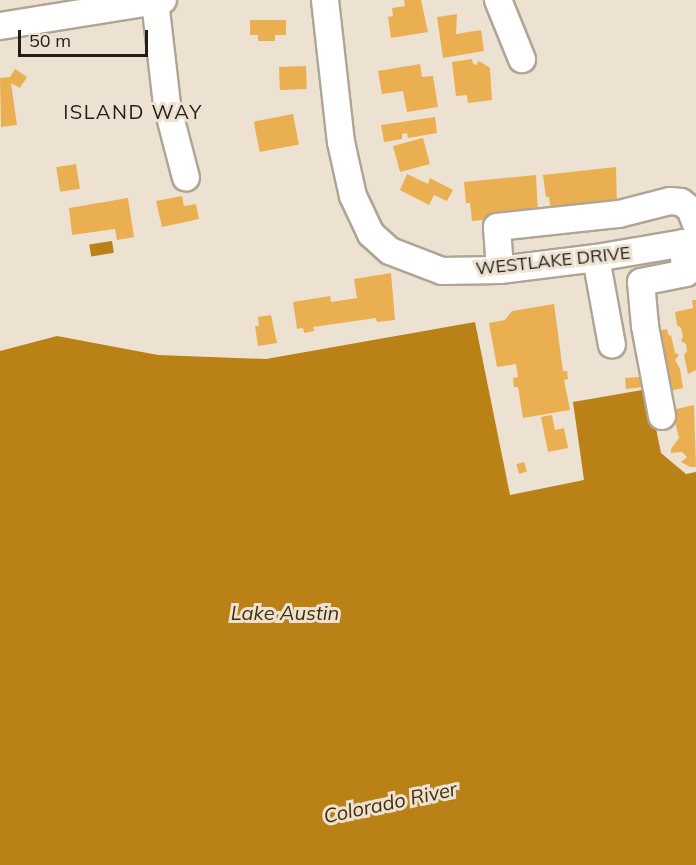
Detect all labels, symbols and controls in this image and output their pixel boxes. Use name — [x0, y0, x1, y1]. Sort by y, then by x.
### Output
scale bar — [21, 18, 152, 56]
text: 50 m — [29, 29, 71, 52]
district label: ISLAND WAY — [63, 99, 203, 123]
street label: WESTLAKE DRIVE — [475, 242, 631, 280]
water label: Lake Austin — [231, 600, 339, 624]
water label: Colorado River — [321, 776, 459, 828]

